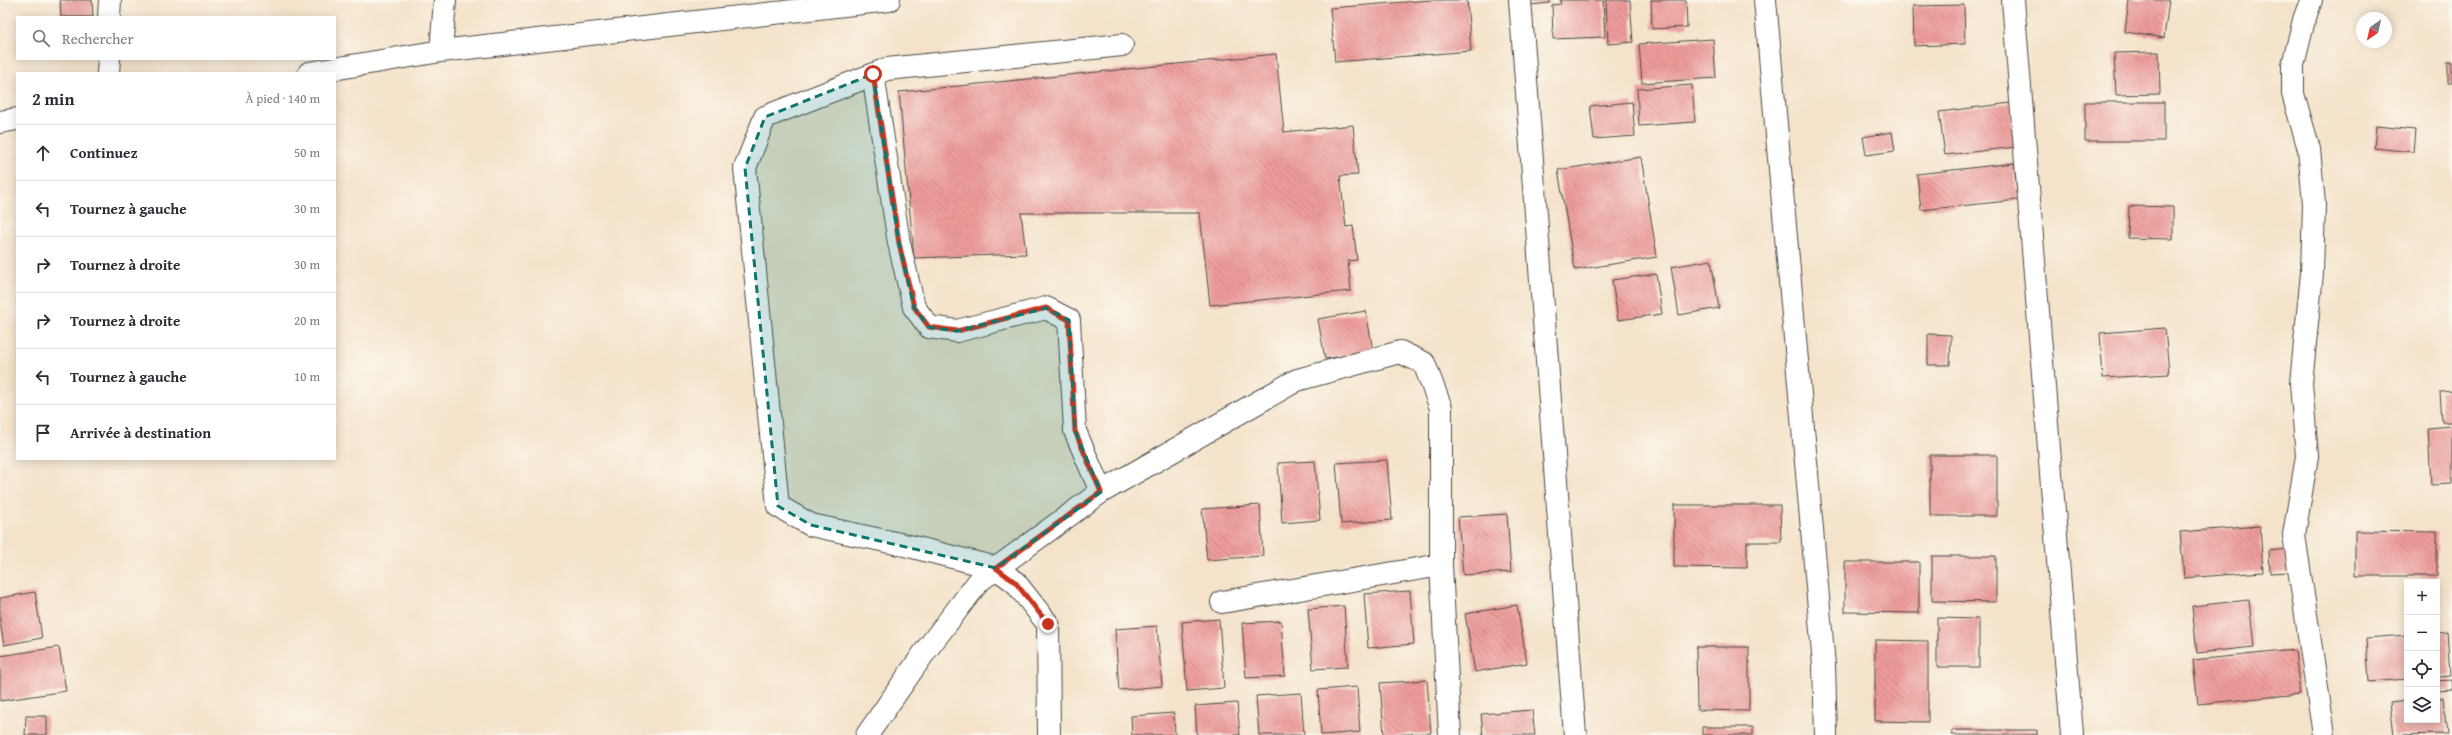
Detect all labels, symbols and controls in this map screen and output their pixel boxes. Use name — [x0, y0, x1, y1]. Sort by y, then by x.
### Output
north arrow — [2356, 12, 2392, 48]
search box — [16, 16, 336, 60]
icon: search — [30, 27, 52, 49]
text: Rechercher — [62, 28, 134, 49]
route start — [864, 65, 882, 83]
text: 2 min — [32, 86, 74, 111]
text: À pied · 140 m — [245, 89, 320, 108]
icon: ahead — [32, 142, 54, 164]
text: Continuez — [70, 142, 138, 163]
text: 50 m — [294, 143, 320, 162]
icon: left — [32, 198, 54, 220]
text: Tournez à gauche — [70, 198, 187, 219]
text: 30 m — [294, 199, 320, 218]
icon: right — [32, 254, 54, 276]
text: Tournez à droite — [70, 254, 180, 275]
text: 30 m — [294, 255, 320, 274]
icon: right — [32, 310, 54, 332]
text: Tournez à droite — [70, 310, 180, 331]
text: 20 m — [294, 311, 320, 330]
icon: left — [32, 366, 54, 388]
text: Tournez à gauche — [70, 366, 187, 387]
text: 10 m — [294, 367, 320, 386]
icon: arrive — [32, 422, 54, 444]
text: Arrivée à destination — [70, 422, 211, 443]
map controls — [2404, 579, 2440, 723]
button: + — [2404, 579, 2440, 615]
route end — [1039, 615, 1057, 633]
button: − — [2404, 615, 2440, 651]
button: locate — [2404, 651, 2440, 687]
button: layers — [2404, 687, 2440, 723]

